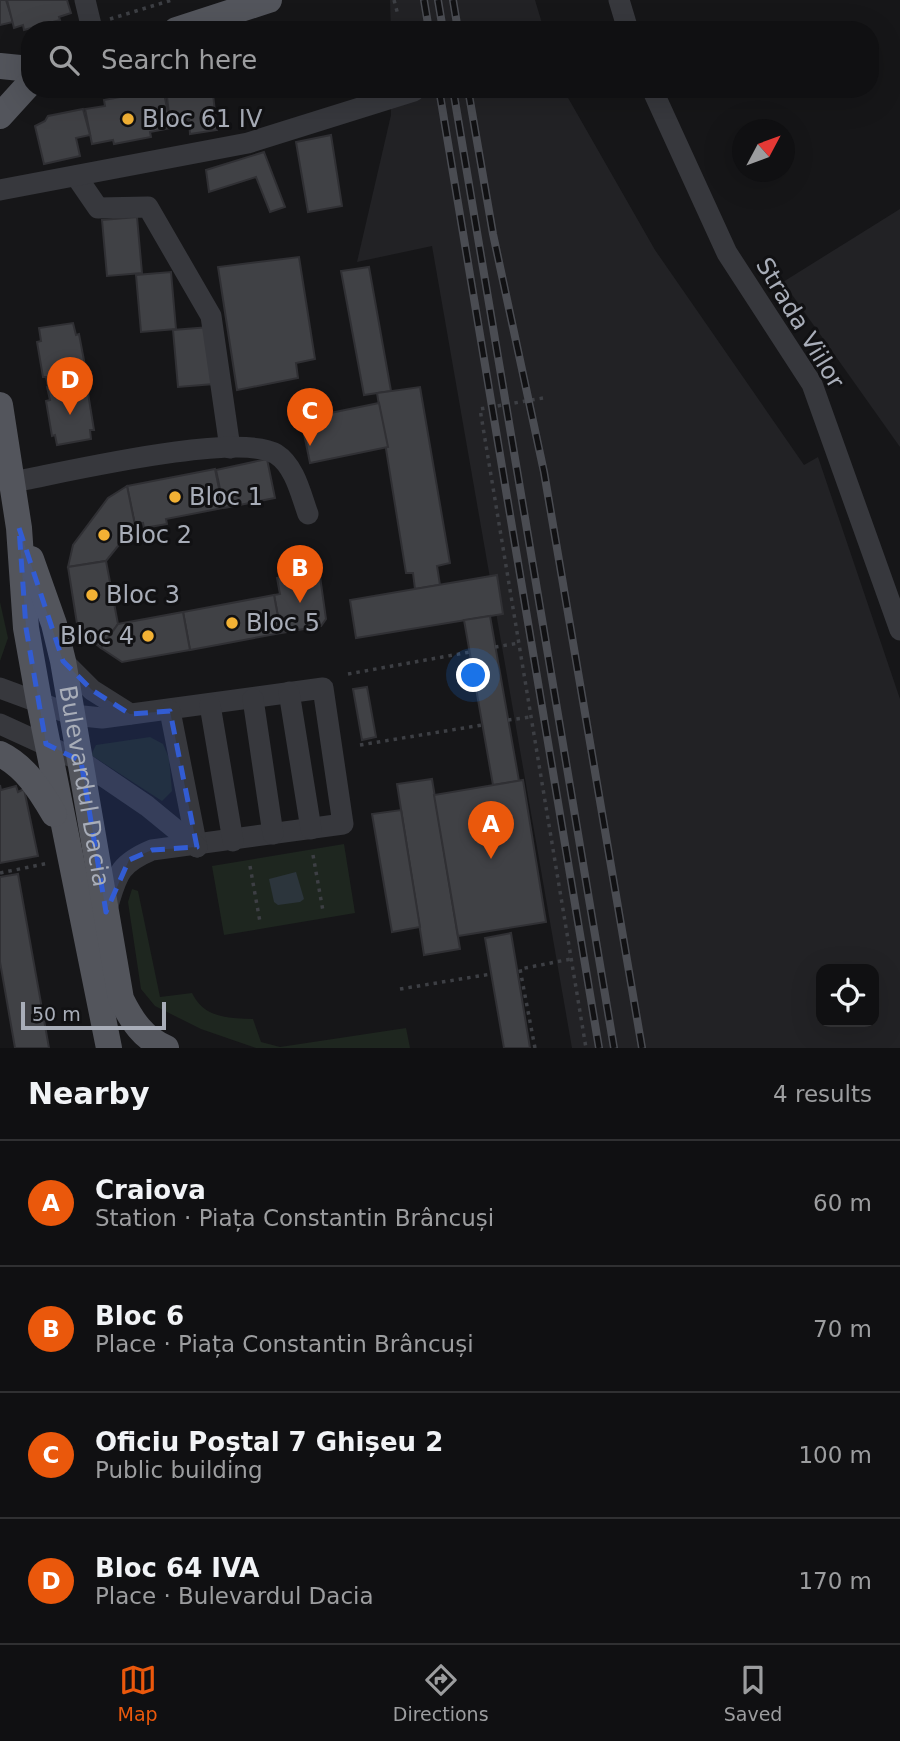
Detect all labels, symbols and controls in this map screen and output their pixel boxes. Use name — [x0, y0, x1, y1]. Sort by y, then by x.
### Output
search box — [21, 21, 879, 98]
icon: search — [45, 41, 83, 79]
text: Search here — [101, 45, 257, 75]
place label: Bloc 61 IV — [142, 105, 263, 133]
marker: Bloc 61 IV — [120, 111, 136, 127]
north arrow — [732, 119, 795, 182]
street label: Strada Viilor — [750, 253, 850, 393]
pin: D — [47, 357, 93, 415]
pin: C — [287, 388, 333, 446]
place label: Bloc 1 — [189, 483, 263, 511]
marker: Bloc 1 — [167, 489, 183, 505]
place label: Bloc 2 — [118, 521, 192, 549]
marker: Bloc 2 — [96, 527, 112, 543]
pin: B — [277, 545, 323, 603]
place label: Bloc 3 — [106, 581, 180, 609]
marker: Bloc 3 — [84, 587, 100, 603]
place label: Bloc 5 — [246, 609, 320, 637]
marker: Bloc 5 — [224, 615, 240, 631]
place label: Bloc 4 — [60, 622, 134, 650]
marker: Bloc 4 — [140, 628, 156, 644]
your location — [456, 658, 490, 692]
street label: Bulevardul Dacia — [53, 683, 116, 889]
pin: A — [468, 801, 514, 859]
map controls — [816, 964, 879, 1027]
button: locate — [816, 964, 879, 1027]
scale bar — [21, 999, 166, 1031]
text: 50 m — [32, 1003, 81, 1025]
text: Nearby — [28, 1076, 150, 1111]
text: 4 results — [773, 1081, 872, 1107]
text: Craiova — [95, 1175, 206, 1205]
text: A — [42, 1190, 60, 1216]
text: 60 m — [813, 1190, 872, 1216]
text: Station · Piața Constantin Brâncuși — [95, 1205, 494, 1231]
text: Bloc 6 — [95, 1301, 184, 1331]
text: B — [42, 1316, 60, 1342]
text: 70 m — [813, 1316, 872, 1342]
text: Place · Piața Constantin Brâncuși — [95, 1331, 474, 1357]
text: Oficiu Poștal 7 Ghișeu 2 — [95, 1427, 443, 1457]
text: C — [43, 1442, 59, 1468]
text: 100 m — [798, 1442, 872, 1468]
text: Public building — [95, 1457, 263, 1483]
text: Bloc 64 IVA — [95, 1553, 259, 1583]
text: D — [41, 1568, 61, 1594]
text: 170 m — [798, 1568, 872, 1594]
text: Place · Bulevardul Dacia — [95, 1583, 374, 1609]
tab: Map — [118, 1661, 158, 1725]
tab: Directions — [393, 1661, 489, 1725]
tab: Saved — [724, 1661, 782, 1725]

